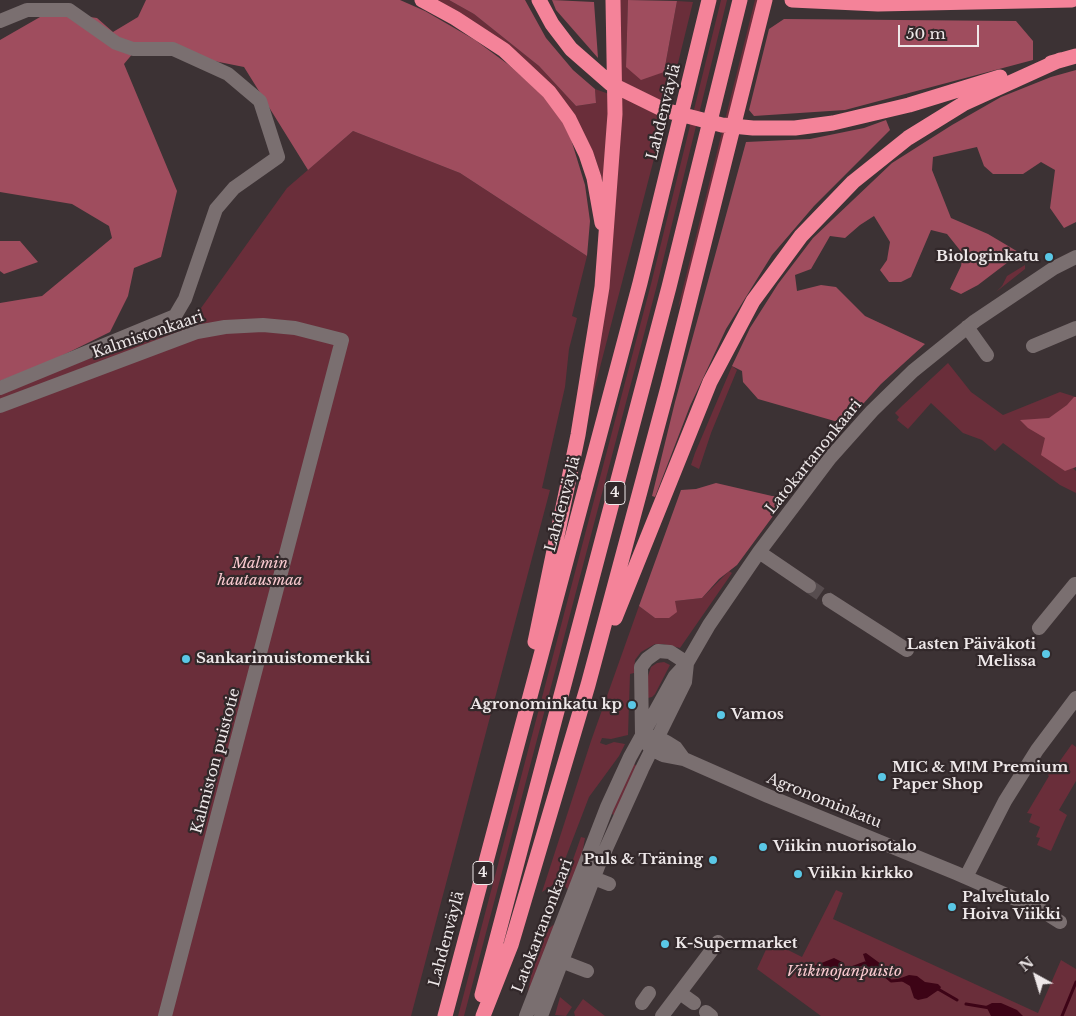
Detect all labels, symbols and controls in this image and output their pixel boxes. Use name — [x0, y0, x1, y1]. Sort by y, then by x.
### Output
scale bar — [901, 15, 982, 47]
text: 50 m — [906, 24, 946, 43]
street label: Lahdenväylä — [643, 62, 685, 162]
place label: Biologinkatu — [936, 248, 1039, 266]
marker: Biologinkatu — [1043, 251, 1055, 263]
street label: Kalmistonkaari — [90, 307, 206, 363]
street label: Latokartanonkaari — [762, 396, 866, 518]
street label: Lahdenväylä — [542, 454, 584, 554]
road number: 4 — [605, 482, 625, 504]
park label: Malmin hautausmaa — [218, 555, 302, 590]
place label: Lasten Päiväkoti Melissa — [907, 636, 1036, 671]
marker: Lasten Päiväkoti Melissa — [1040, 648, 1052, 660]
place label: Sankarimuistomerkki — [196, 650, 370, 668]
marker: Sankarimuistomerkki — [180, 653, 192, 665]
street label: Kalmiston puistotie — [188, 686, 244, 836]
place label: Agronominkatu kp — [470, 696, 622, 714]
marker: Agronominkatu kp — [626, 699, 638, 711]
place label: Vamos — [731, 706, 784, 724]
marker: Vamos — [715, 709, 727, 721]
place label: MIC & M!M Premium Paper Shop — [892, 759, 1068, 794]
street label: Agronominkatu — [764, 770, 884, 832]
marker: MIC & M!M Premium Paper Shop — [876, 771, 888, 783]
place label: Viikin nuorisotalo — [773, 838, 917, 856]
marker: Viikin nuorisotalo — [757, 841, 769, 853]
place label: Puls & Träning — [584, 851, 703, 869]
marker: Puls & Träning — [707, 854, 719, 866]
street label: Latokartanonkaari — [509, 856, 577, 996]
road number: 4 — [473, 861, 493, 884]
place label: Viikin kirkko — [808, 865, 913, 883]
marker: Viikin kirkko — [792, 868, 804, 880]
street label: Lahdenväylä — [426, 889, 468, 989]
place label: Palvelutalo Hoiva Viikki — [962, 889, 1061, 924]
marker: Palvelutalo Hoiva Viikki — [946, 901, 958, 913]
place label: K-Supermarket — [675, 935, 798, 953]
marker: K-Supermarket — [659, 938, 671, 950]
north arrow — [1011, 951, 1061, 1001]
text: N — [1016, 953, 1037, 975]
park label: Viikinojanpuisto — [786, 963, 902, 981]

